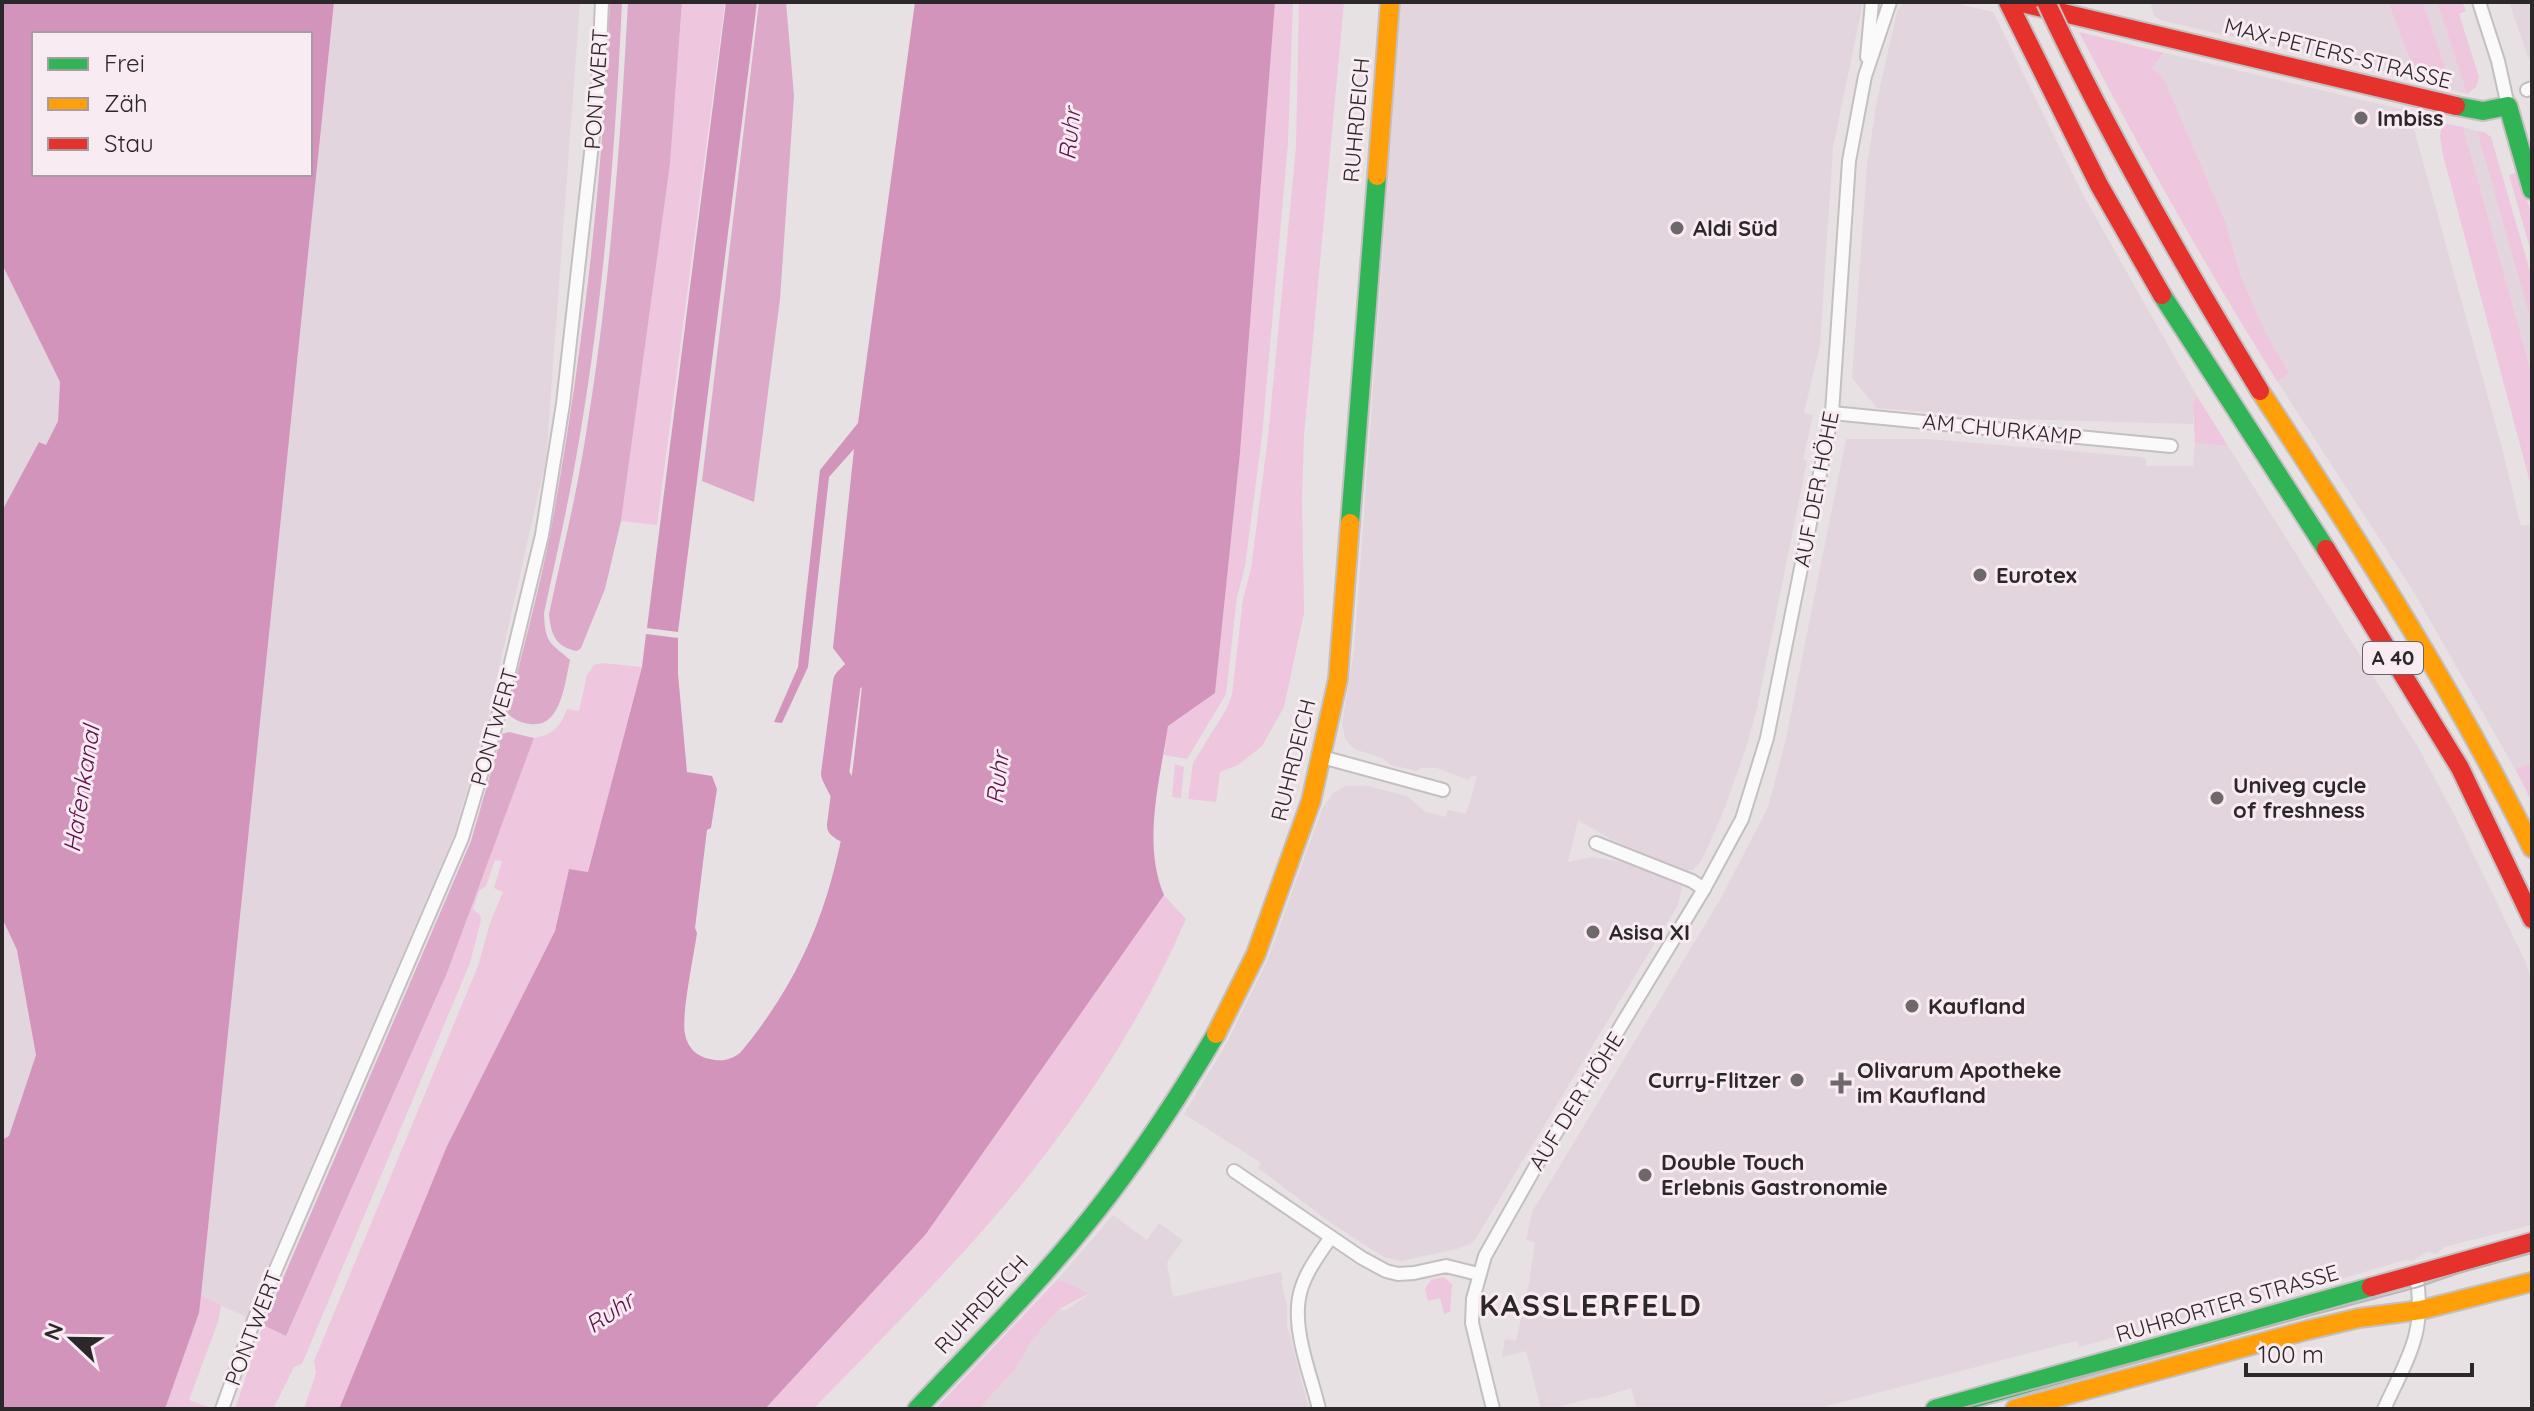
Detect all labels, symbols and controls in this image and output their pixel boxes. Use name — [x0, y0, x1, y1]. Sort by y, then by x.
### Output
street label: MAX-PETERS-STRASSE — [2221, 11, 2455, 95]
street label: PONTWERT — [578, 28, 614, 150]
legend — [32, 32, 312, 176]
text: Frei — [104, 48, 145, 78]
street label: RUHRDEICH — [1337, 57, 1375, 183]
text: Zäh — [104, 88, 148, 118]
water label: Ruhr — [1051, 104, 1087, 162]
place label: Imbiss — [2377, 104, 2444, 132]
marker: Imbiss — [2352, 109, 2370, 127]
text: Stau — [104, 128, 154, 158]
place label: Aldi Süd — [1693, 214, 1778, 242]
marker: Aldi Süd — [1668, 219, 1686, 237]
street label: AM CHURKAMP — [1921, 407, 2083, 451]
street label: AUF DER HÖHE — [1787, 409, 1845, 569]
place label: Eurotex — [1996, 561, 2077, 589]
marker: Eurotex — [1971, 566, 1989, 584]
road number: A 40 — [2363, 642, 2423, 674]
street label: PONTWERT — [464, 665, 524, 789]
street label: RUHRDEICH — [1264, 696, 1322, 824]
water label: Hafenkanal — [56, 721, 106, 855]
water label: Ruhr — [979, 747, 1015, 806]
place label: Univeg cycle of freshness — [2233, 771, 2367, 824]
marker: Univeg cycle of freshness — [2208, 789, 2226, 807]
place label: Asisa XI — [1609, 918, 1690, 946]
marker: Asisa XI — [1584, 923, 1602, 941]
place label: Kaufland — [1928, 992, 2025, 1020]
marker: Kaufland — [1903, 997, 1921, 1015]
street label: AUF DER HÖHE — [1522, 1026, 1630, 1176]
place label: Olivarum Apotheke im Kaufland — [1857, 1056, 2061, 1109]
place label: Curry-Flitzer — [1648, 1066, 1781, 1094]
marker: Curry-Flitzer — [1788, 1071, 1806, 1089]
marker: Olivarum Apotheke im Kaufland — [1832, 1074, 1850, 1092]
place label: Double Touch Erlebnis Gastronomie — [1661, 1148, 1888, 1201]
marker: Double Touch Erlebnis Gastronomie — [1636, 1166, 1654, 1184]
street label: RUHRDEICH — [928, 1249, 1034, 1359]
street label: RUHRORTER STRASSE — [2112, 1258, 2342, 1348]
street label: PONTWERT — [218, 1267, 288, 1389]
water label: Ruhr — [579, 1284, 642, 1339]
district label: KASSLERFELD — [1479, 1286, 1703, 1324]
north arrow — [32, 1299, 112, 1379]
text: N — [37, 1319, 69, 1344]
scale bar — [2246, 1327, 2472, 1377]
text: 100 m — [2258, 1339, 2324, 1369]

